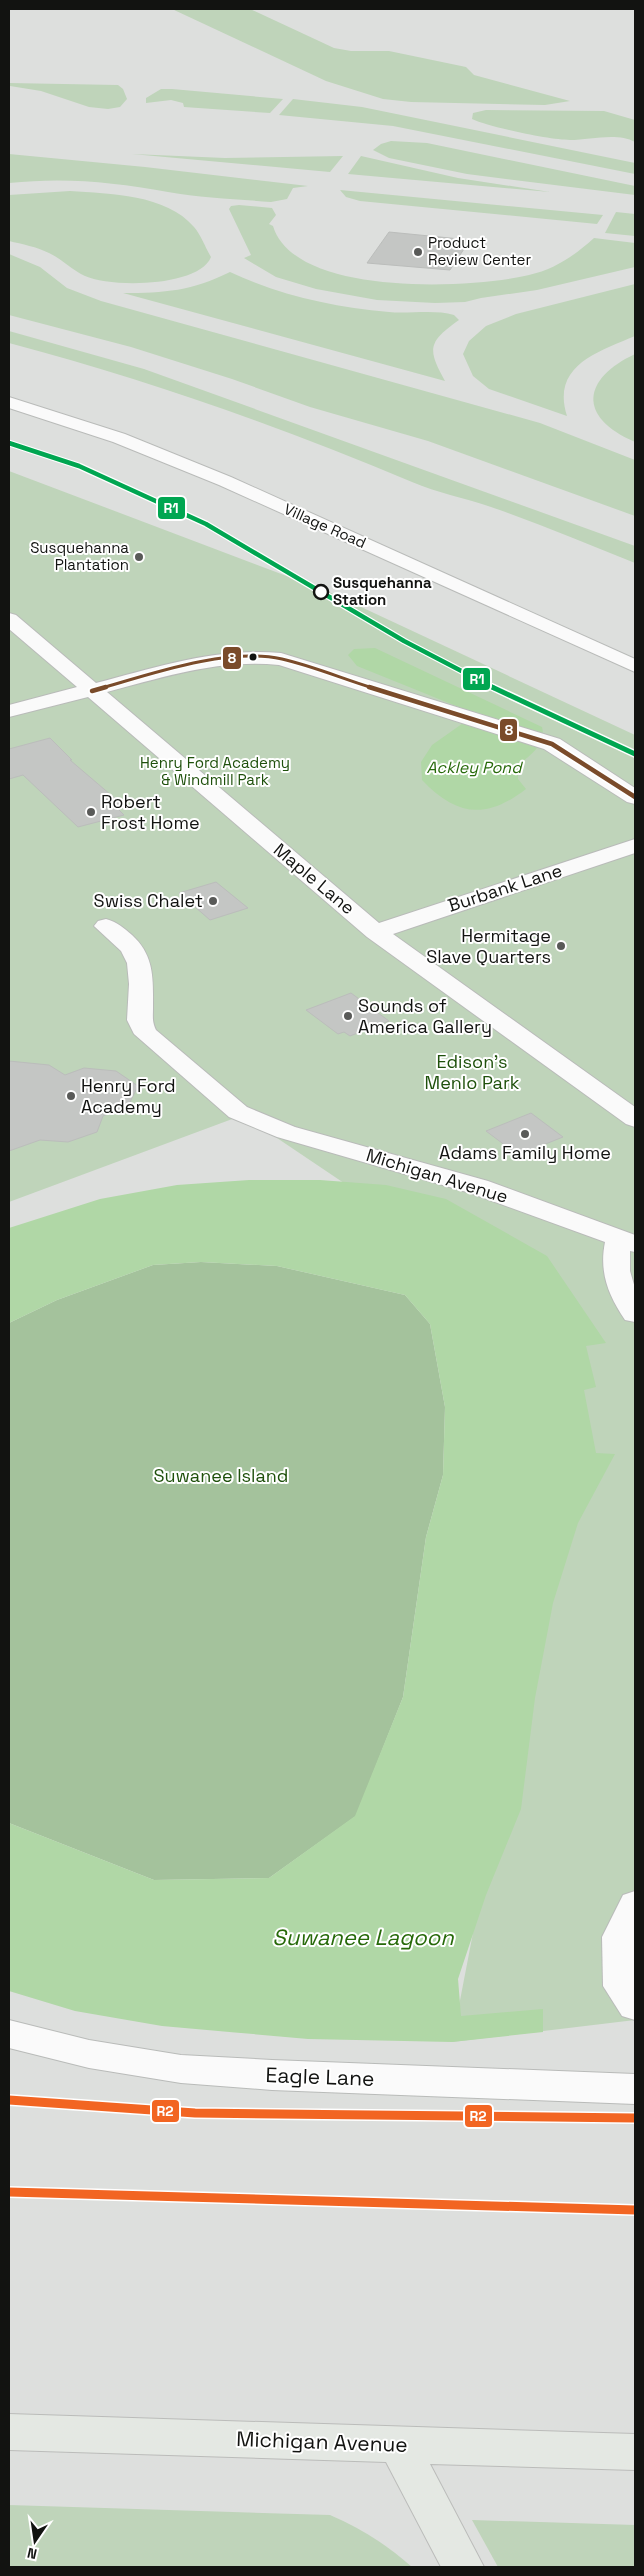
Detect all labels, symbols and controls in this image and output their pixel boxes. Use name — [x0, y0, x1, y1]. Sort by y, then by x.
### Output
place label: Product Review Center — [428, 233, 531, 269]
marker: Product Review Center — [412, 246, 424, 258]
line badge: R1 — [157, 496, 186, 520]
text: R1 — [163, 499, 179, 517]
street label: Village Road — [281, 499, 369, 552]
place label: Susquehanna Plantation — [30, 538, 129, 574]
marker: Susquehanna Plantation — [133, 551, 145, 563]
place label: Susquehanna Station — [333, 573, 432, 609]
marker: Susquehanna Station — [313, 584, 329, 600]
line badge: 8 — [222, 646, 242, 670]
text: 8 — [228, 649, 237, 667]
unlabelled marker — [248, 652, 258, 662]
line badge: R1 — [462, 667, 491, 691]
text: R1 — [469, 670, 485, 688]
line badge: 8 — [499, 718, 518, 742]
text: 8 — [505, 721, 514, 739]
park label: Henry Ford Academy & Windmill Park — [140, 753, 290, 789]
water label: Ackley Pond — [427, 757, 523, 778]
place label: Robert Frost Home — [101, 790, 200, 834]
marker: Robert Frost Home — [85, 806, 97, 818]
street label: Maple Lane — [269, 838, 360, 919]
street label: Burbank Lane — [445, 858, 565, 917]
place label: Swiss Chalet — [94, 889, 203, 912]
marker: Swiss Chalet — [207, 895, 219, 907]
place label: Hermitage Slave Quarters — [426, 924, 551, 968]
marker: Hermitage Slave Quarters — [555, 940, 567, 952]
place label: Sounds of America Gallery — [358, 994, 492, 1038]
marker: Sounds of America Gallery — [342, 1010, 354, 1022]
park label: Edison's Menlo Park — [425, 1050, 520, 1094]
place label: Henry Ford Academy — [81, 1074, 176, 1118]
marker: Henry Ford Academy — [65, 1090, 77, 1102]
marker: Adams Family Home — [519, 1128, 531, 1140]
place label: Adams Family Home — [439, 1141, 611, 1164]
street label: Michigan Avenue — [363, 1143, 511, 1208]
park label: Suwanee Island — [154, 1464, 288, 1487]
water label: Suwanee Lagoon — [272, 1923, 454, 1951]
street label: Eagle Lane — [265, 2061, 375, 2092]
line badge: R2 — [151, 2099, 180, 2123]
text: R2 — [156, 2102, 174, 2120]
line badge: R2 — [464, 2104, 493, 2128]
text: R2 — [469, 2107, 487, 2125]
street label: Michigan Avenue — [236, 2425, 408, 2458]
north arrow — [10, 2516, 60, 2566]
text: N — [25, 2544, 39, 2563]

